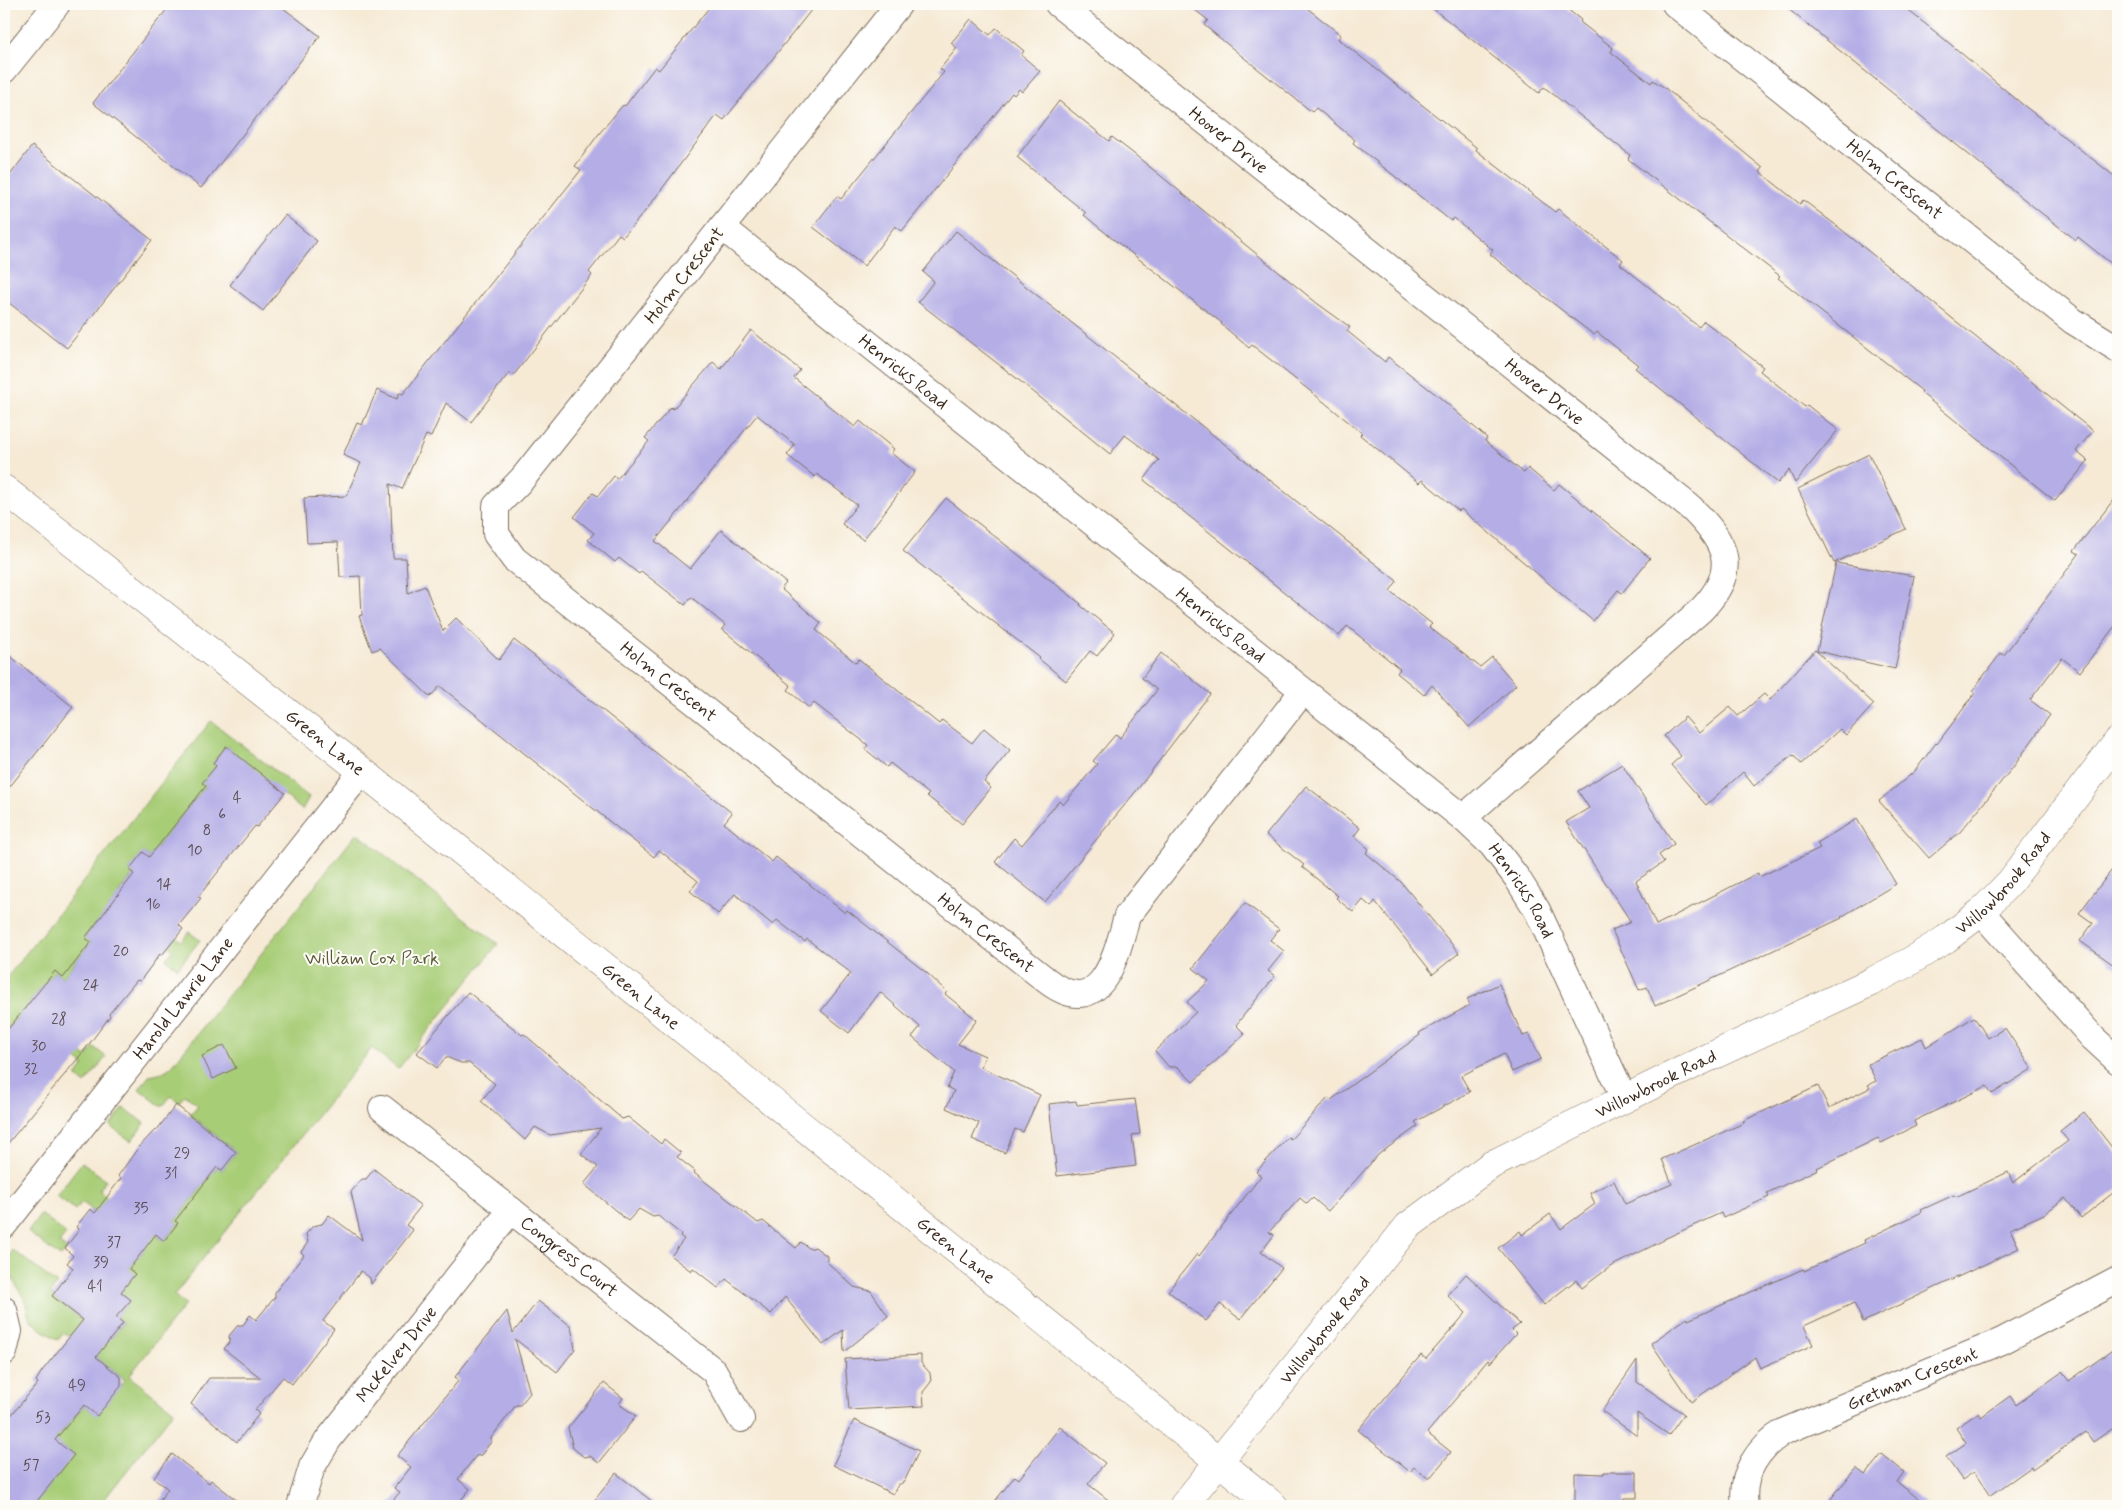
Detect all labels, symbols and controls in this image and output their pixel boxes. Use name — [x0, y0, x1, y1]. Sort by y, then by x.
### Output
street label: Hoover Drive — [1183, 101, 1273, 180]
street label: Holm Crescent — [1841, 134, 1948, 226]
street label: Holm Crescent — [639, 222, 730, 329]
street label: Henricks Road — [853, 329, 953, 416]
street label: Hoover Drive — [1499, 353, 1589, 431]
street label: Henricks Road — [1170, 582, 1270, 669]
street label: Holm Crescent — [615, 636, 721, 728]
street label: Green Lane — [280, 704, 370, 782]
house number: 4 — [233, 788, 242, 808]
house number: 6 — [218, 805, 226, 825]
house number: 8 — [203, 821, 211, 841]
street label: Willowbrook Road — [1951, 827, 2057, 941]
street label: Henricks Road — [1482, 839, 1559, 942]
house number: 10 — [187, 841, 203, 861]
house number: 14 — [156, 875, 172, 895]
street label: Holm Crescent — [932, 888, 1039, 979]
house number: 16 — [145, 895, 161, 915]
street label: Harold Lawrie Lane — [128, 932, 240, 1065]
house number: 20 — [113, 942, 129, 962]
park label: William Cox Park — [305, 947, 439, 971]
street label: Green Lane — [596, 957, 685, 1036]
house number: 24 — [83, 976, 99, 996]
house number: 28 — [51, 1010, 67, 1030]
house number: 30 — [31, 1037, 47, 1057]
street label: Willowbrook Road — [1591, 1044, 1721, 1124]
house number: 32 — [24, 1060, 38, 1080]
house number: 29 — [174, 1144, 190, 1164]
house number: 31 — [164, 1164, 178, 1184]
house number: 35 — [134, 1199, 148, 1219]
street label: Congress Court — [515, 1211, 623, 1303]
street label: Green Lane — [911, 1212, 1000, 1290]
house number: 37 — [107, 1233, 122, 1253]
house number: 39 — [93, 1253, 109, 1273]
street label: Willowbrook Road — [1274, 1271, 1376, 1390]
house number: 41 — [87, 1277, 103, 1297]
street label: McKelvey Drive — [351, 1301, 443, 1408]
street label: Gretman Crescent — [1843, 1341, 1982, 1417]
house number: 49 — [68, 1376, 86, 1396]
house number: 53 — [35, 1408, 51, 1428]
house number: 57 — [23, 1456, 40, 1476]

